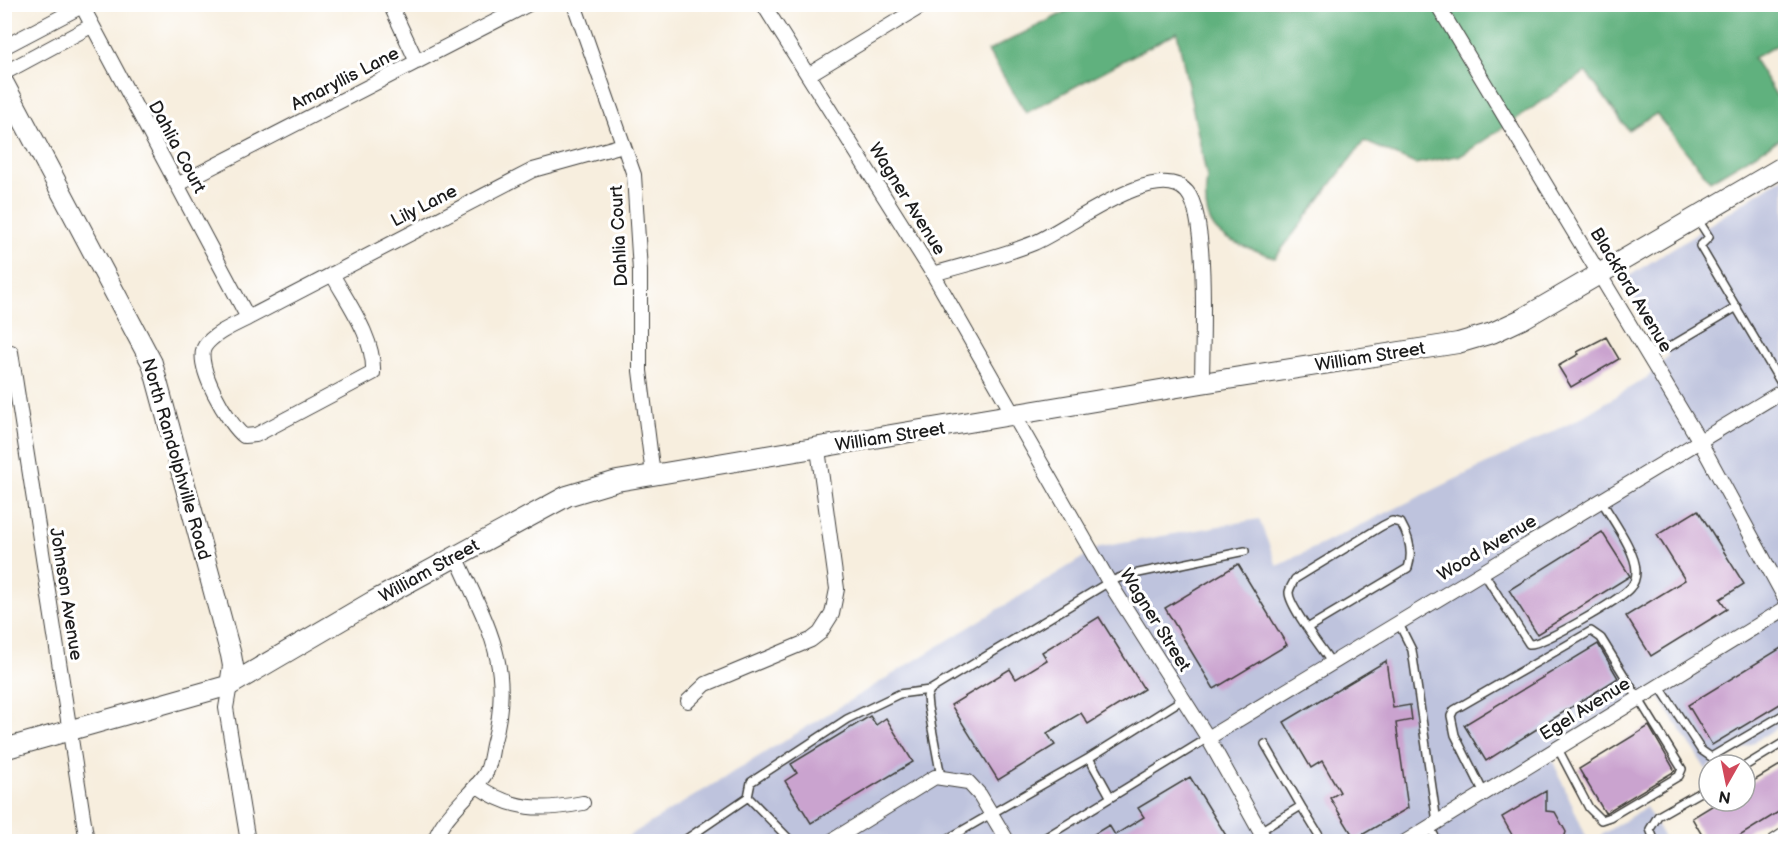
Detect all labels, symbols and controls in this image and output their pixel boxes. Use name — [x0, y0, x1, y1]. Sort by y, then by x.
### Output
street label: Amaryllis Lane — [287, 43, 403, 115]
street label: Dahlia Court — [144, 97, 210, 197]
street label: Wagner Avenue — [864, 139, 950, 259]
street label: Lily Lane — [387, 180, 461, 232]
street label: Dahlia Court — [606, 184, 632, 287]
street label: Blackford Avenue — [1586, 224, 1677, 356]
street label: William Street — [1314, 338, 1427, 376]
street label: North Randolphville Road — [137, 356, 215, 562]
street label: William Street — [834, 418, 947, 456]
street label: Wood Avenue — [1434, 510, 1540, 586]
street label: Johnson Avenue — [45, 526, 87, 662]
street label: William Street — [375, 535, 483, 607]
street label: Wagner Street — [1115, 565, 1195, 676]
street label: Egel Avenue — [1536, 673, 1634, 745]
north arrow — [1697, 753, 1757, 813]
text: N — [1717, 786, 1732, 807]

